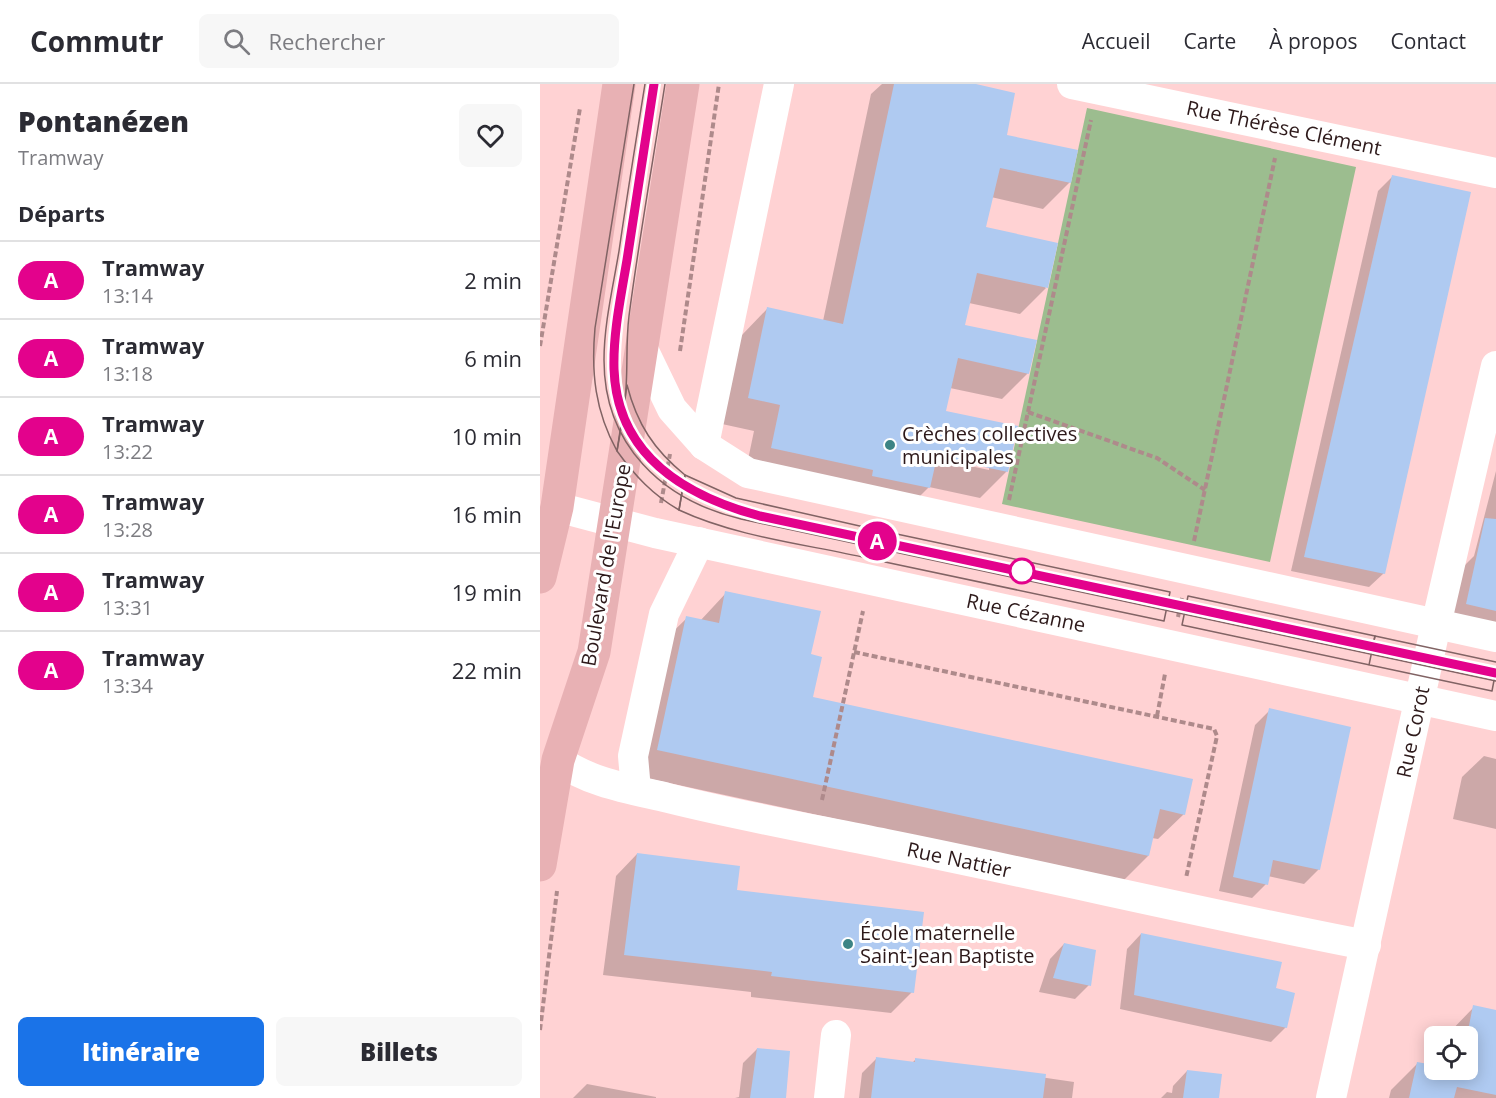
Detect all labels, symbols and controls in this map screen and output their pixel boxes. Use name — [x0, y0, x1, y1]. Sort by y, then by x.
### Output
search box — [199, 14, 619, 68]
text: Commutr — [30, 22, 163, 60]
icon: search — [220, 25, 253, 58]
text: Rechercher — [268, 26, 385, 56]
text: Accueil — [1082, 27, 1150, 55]
text: Carte — [1183, 27, 1236, 55]
text: À propos — [1269, 27, 1358, 55]
text: Contact — [1391, 27, 1466, 55]
street label: Rue Thérèse Clément — [1184, 94, 1384, 161]
text: Pontanézen — [18, 102, 189, 140]
button: heart — [459, 104, 522, 167]
text: Tramway — [18, 144, 103, 171]
text: Départs — [18, 198, 105, 228]
text: Tramway — [102, 252, 204, 282]
text: 2 min — [464, 265, 522, 295]
text: A — [44, 266, 58, 294]
text: 13:14 — [102, 282, 153, 309]
text: Tramway — [102, 330, 204, 360]
text: 6 min — [464, 343, 522, 373]
text: A — [44, 344, 58, 372]
text: 13:18 — [102, 360, 153, 387]
text: Tramway — [102, 408, 204, 438]
place label: Crèches collectives municipales — [902, 420, 1077, 470]
text: 10 min — [452, 421, 522, 451]
text: A — [44, 422, 58, 450]
text: 13:22 — [102, 438, 153, 465]
marker: Crèches collectives municipales — [883, 438, 897, 452]
street label: Boulevard de l'Europe — [574, 461, 637, 668]
text: Tramway — [102, 486, 204, 516]
text: 16 min — [452, 499, 522, 529]
text: A — [44, 500, 58, 528]
text: 13:28 — [102, 516, 153, 543]
line badge: A — [858, 522, 896, 560]
text: A — [870, 527, 884, 555]
unlabelled marker — [1009, 558, 1035, 584]
text: Tramway — [102, 564, 204, 594]
text: 19 min — [452, 577, 522, 607]
text: A — [44, 578, 58, 606]
street label: Rue Cézanne — [964, 587, 1088, 638]
text: 13:31 — [102, 594, 153, 621]
text: Tramway — [102, 642, 204, 672]
text: 22 min — [452, 655, 522, 685]
text: A — [44, 656, 58, 684]
text: 13:34 — [102, 672, 153, 699]
street label: Rue Corot — [1390, 684, 1435, 780]
street label: Rue Nattier — [904, 835, 1014, 884]
place label: École maternelle Saint-Jean Baptiste — [860, 919, 1034, 969]
marker: École maternelle Saint-Jean Baptiste — [841, 937, 855, 951]
button: Itinéraire — [18, 1017, 264, 1086]
button: Billets — [276, 1017, 522, 1086]
map controls — [1424, 1026, 1478, 1080]
button: locate — [1424, 1026, 1478, 1080]

